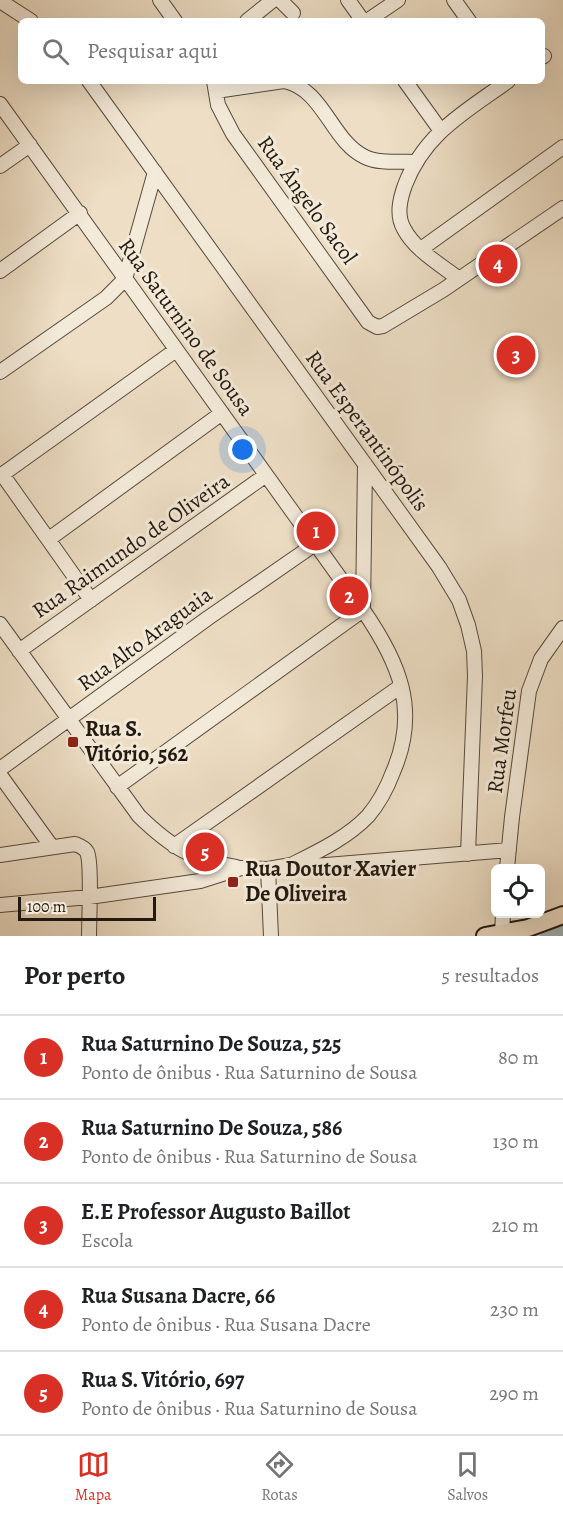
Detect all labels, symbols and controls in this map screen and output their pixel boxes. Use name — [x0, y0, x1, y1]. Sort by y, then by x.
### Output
search box — [18, 18, 545, 84]
icon: search — [39, 35, 72, 68]
text: Pesquisar aqui — [87, 36, 218, 66]
street label: Rua Ângelo Sacol — [250, 130, 364, 270]
street label: Rua Saturnino de Sousa — [111, 232, 261, 423]
pin: 4 — [478, 242, 518, 286]
pin: 3 — [496, 332, 536, 378]
street label: Rua Esperantinópolis — [298, 344, 436, 518]
your location — [228, 435, 257, 464]
street label: Rua Raimundo de Oliveira — [26, 466, 236, 626]
pin: 1 — [296, 508, 336, 554]
pin: 2 — [330, 574, 368, 618]
street label: Rua Alto Araguaia — [71, 579, 219, 698]
street label: Rua Morfeu — [480, 687, 524, 795]
place label: Rua S. Vitório, 562 — [84, 714, 189, 769]
marker: Rua S. Vitório, 562 — [66, 735, 80, 749]
pin: 5 — [186, 830, 224, 874]
place label: Rua Doutor Xavier De Oliveira — [245, 854, 416, 909]
map controls — [491, 864, 545, 918]
button: locate — [491, 864, 545, 918]
marker: Rua Doutor Xavier De Oliveira — [226, 875, 240, 889]
scale bar — [18, 894, 156, 922]
text: 100 m — [27, 896, 66, 918]
text: Por perto — [24, 958, 125, 993]
text: 5 resultados — [442, 962, 539, 989]
text: Rua Saturnino De Souza, 525 — [81, 1029, 342, 1059]
text: 1 — [40, 1044, 47, 1071]
text: 80 m — [498, 1044, 539, 1071]
text: Ponto de ônibus · Rua Saturnino de Sousa — [81, 1059, 417, 1086]
text: Rua Saturnino De Souza, 586 — [81, 1113, 342, 1143]
text: 2 — [39, 1128, 48, 1155]
text: 130 m — [493, 1128, 539, 1155]
text: Ponto de ônibus · Rua Saturnino de Sousa — [81, 1143, 417, 1170]
text: E.E Professor Augusto Baillot — [81, 1197, 351, 1227]
text: 3 — [39, 1212, 48, 1239]
text: 210 m — [491, 1212, 539, 1239]
text: Escola — [81, 1227, 133, 1254]
text: Rua Susana Dacre, 66 — [81, 1281, 275, 1311]
text: 4 — [39, 1296, 48, 1323]
text: 230 m — [490, 1296, 539, 1323]
text: Ponto de ônibus · Rua Susana Dacre — [81, 1311, 371, 1338]
text: Rua S. Vitório, 697 — [81, 1365, 244, 1395]
text: 5 — [39, 1380, 48, 1407]
text: 290 m — [489, 1380, 539, 1407]
text: Ponto de ônibus · Rua Saturnino de Sousa — [81, 1395, 417, 1422]
tab: Mapa — [75, 1448, 112, 1506]
tab: Rotas — [261, 1448, 298, 1506]
tab: Salvos — [447, 1448, 488, 1506]

